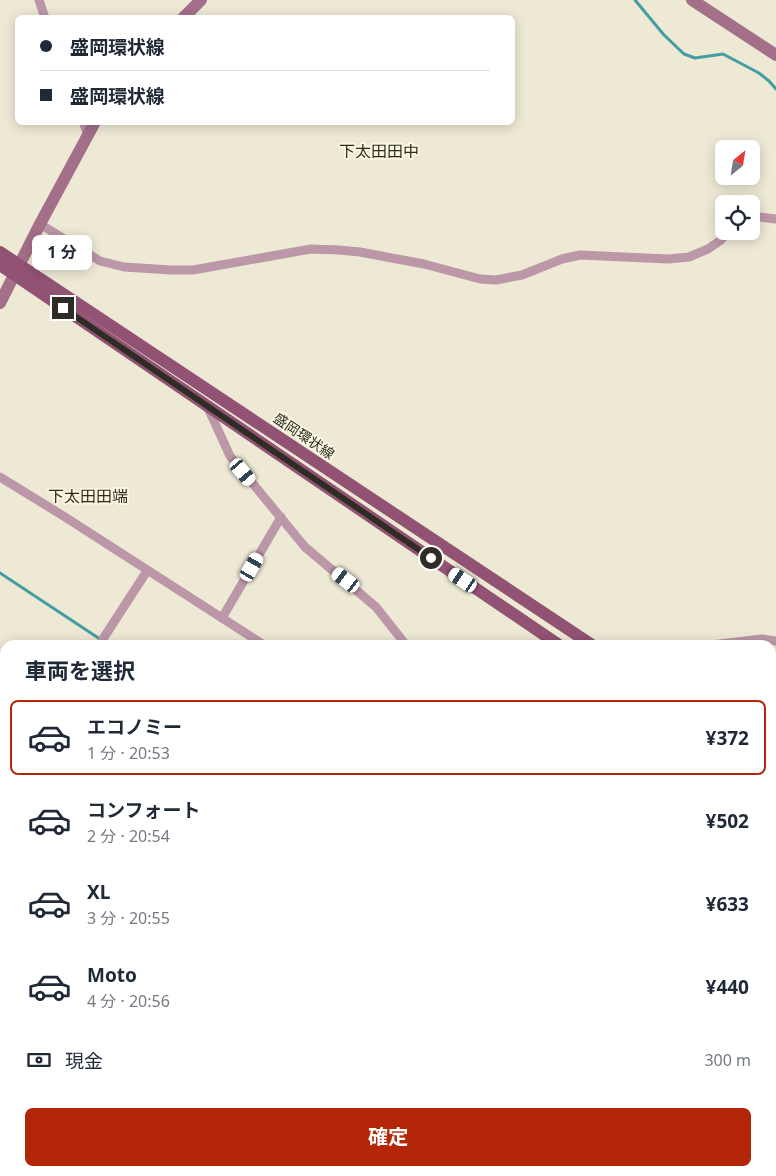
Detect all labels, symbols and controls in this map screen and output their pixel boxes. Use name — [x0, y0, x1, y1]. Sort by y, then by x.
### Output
text: 盛岡環状線 — [70, 34, 165, 60]
text: 盛岡環状線 — [70, 83, 165, 109]
district label: 下太田田中 — [339, 140, 419, 162]
north arrow — [715, 140, 760, 185]
map controls — [715, 140, 760, 240]
button: locate — [715, 195, 760, 240]
callout: 1 分 — [33, 236, 93, 270]
text: 1 分 — [47, 241, 77, 263]
route end — [52, 297, 74, 319]
street label: 盛岡環状線 — [270, 408, 339, 463]
car — [227, 456, 258, 488]
district label: 下太田田端 — [48, 485, 128, 507]
route start — [420, 547, 442, 569]
car — [238, 550, 265, 584]
car — [329, 565, 362, 595]
car — [446, 565, 479, 595]
text: 車両を選択 — [25, 655, 135, 685]
text: エコノミー — [87, 714, 182, 740]
icon: car — [27, 715, 72, 760]
text: ¥372 — [706, 725, 749, 751]
text: 1 分 · 20:53 — [87, 742, 170, 764]
text: コンフォート — [87, 797, 200, 823]
icon: car — [27, 798, 72, 843]
text: ¥502 — [706, 808, 749, 834]
text: 2 分 · 20:54 — [87, 825, 170, 847]
text: XL — [87, 879, 110, 905]
icon: car — [27, 881, 72, 926]
text: ¥633 — [706, 891, 749, 917]
text: 3 分 · 20:55 — [87, 907, 170, 929]
text: Moto — [87, 962, 137, 988]
icon: car — [27, 964, 72, 1009]
text: ¥440 — [706, 974, 749, 1000]
text: 4 分 · 20:56 — [87, 990, 170, 1012]
icon: cash — [25, 1046, 53, 1074]
text: 現金 — [65, 1048, 103, 1074]
text: 300 m — [704, 1049, 751, 1071]
button: 確定 — [25, 1108, 751, 1166]

